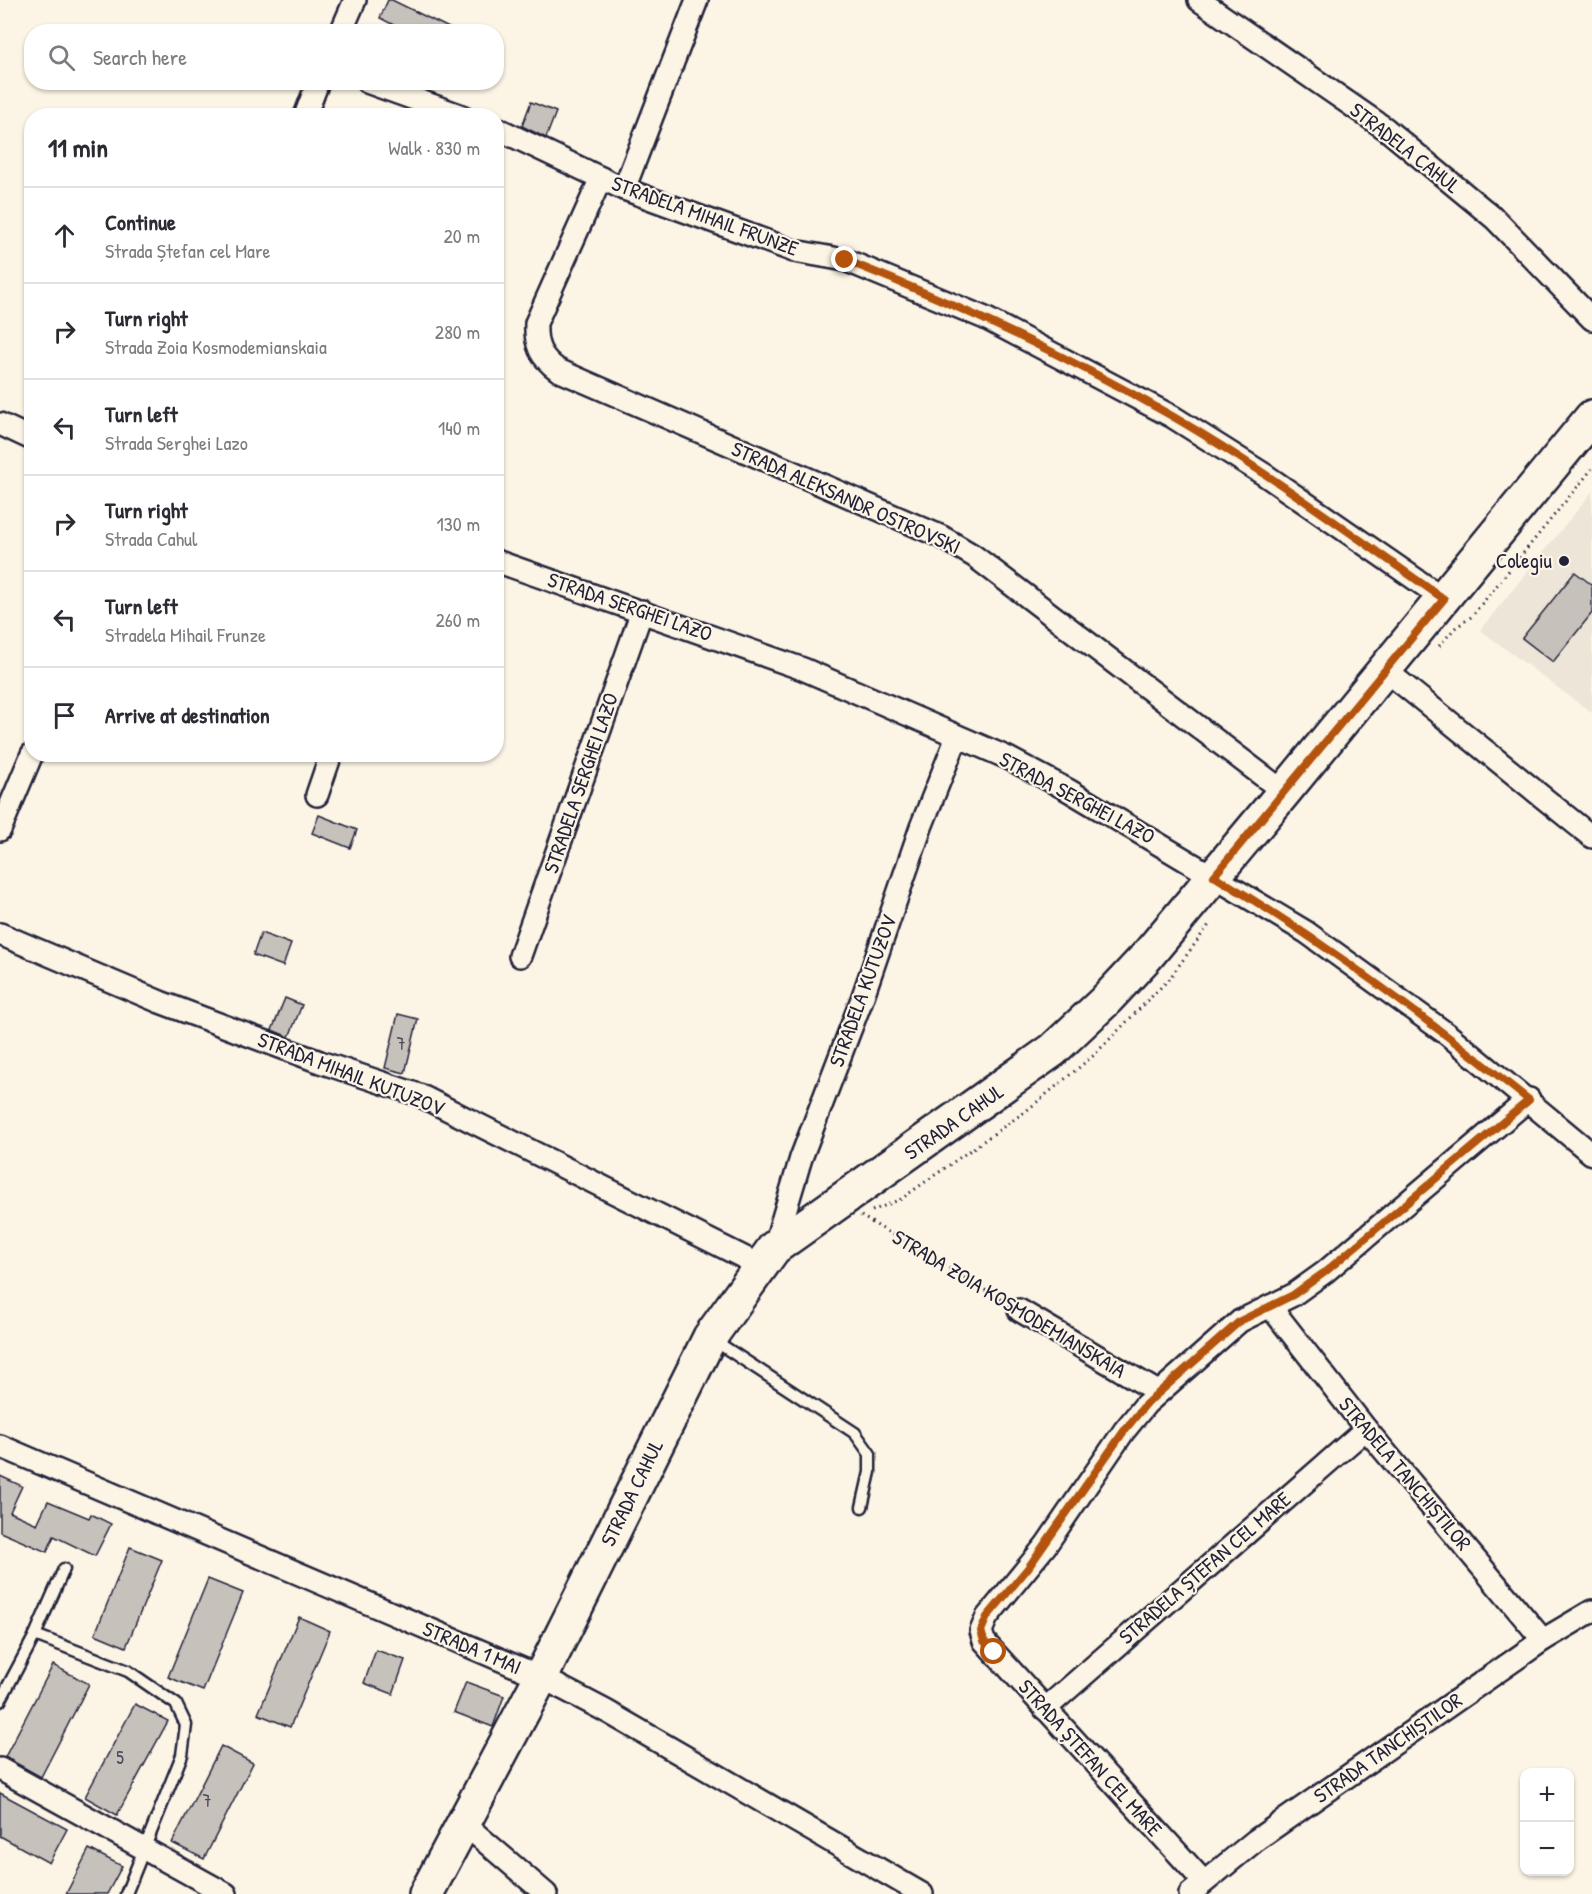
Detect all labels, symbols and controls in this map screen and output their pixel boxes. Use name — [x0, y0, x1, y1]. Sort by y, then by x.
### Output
search box — [24, 24, 504, 90]
icon: search — [45, 41, 78, 74]
text: Search here — [93, 42, 187, 72]
street label: STRADELA CAHUL — [1344, 95, 1467, 200]
text: 11 min — [48, 130, 108, 165]
text: Walk · 830 m — [388, 134, 480, 161]
street label: STRADELA MIHAIL FRUNZE — [608, 168, 802, 263]
text: Continue — [105, 207, 176, 237]
icon: ahead — [48, 219, 81, 252]
text: 20 m — [443, 222, 480, 249]
text: Strada Ștefan cel Mare — [105, 237, 271, 264]
route end — [831, 246, 857, 272]
text: Turn right — [105, 303, 188, 333]
icon: right — [48, 315, 81, 348]
text: 280 m — [435, 318, 480, 345]
text: Strada Zoia Kosmodemianskaia — [105, 333, 327, 360]
text: Turn left — [105, 399, 178, 429]
icon: left — [48, 411, 81, 444]
text: 140 m — [438, 414, 480, 441]
text: Strada Serghei Lazo — [105, 429, 248, 456]
street label: STRADA ALEKSANDR OSTROVSKI — [727, 434, 965, 561]
text: Turn right — [105, 495, 188, 525]
icon: right — [48, 507, 81, 540]
text: 130 m — [437, 510, 480, 537]
text: Strada Cahul — [105, 525, 197, 552]
place label: Colegiu — [1496, 546, 1553, 575]
marker: Colegiu — [1557, 554, 1571, 568]
street label: STRADA SERGHEI LAZO — [544, 565, 716, 648]
text: Turn left — [105, 591, 178, 621]
icon: left — [48, 603, 81, 636]
text: 260 m — [436, 606, 480, 633]
text: Stradela Mihail Frunze — [105, 621, 266, 648]
street label: STRADELA SERGHEI LAZO — [536, 689, 625, 877]
icon: arrive — [48, 699, 81, 732]
text: Arrive at destination — [105, 700, 270, 730]
street label: STRADA SERGHEI LAZO — [994, 744, 1160, 851]
street label: STRADELA KUTUZOV — [822, 911, 903, 1071]
street label: STRADA MIHAIL KUTUZOV — [254, 1025, 449, 1123]
house number: 7 — [397, 1031, 406, 1056]
street label: STRADA CAHUL — [898, 1077, 1009, 1167]
street label: STRADA ZOIA KOSMODEMIANSKAIA — [887, 1222, 1131, 1385]
street label: STRADELA TANCHIȘTILOR — [1332, 1391, 1478, 1557]
street label: STRADA CAHUL — [593, 1434, 670, 1551]
street label: STRADELA ȘTEFAN CEL MARE — [1112, 1485, 1297, 1650]
street label: STRADA 1 MAI — [418, 1614, 526, 1681]
route start — [980, 1638, 1006, 1664]
street label: STRADA ȘTEFAN CEL MARE — [1012, 1673, 1169, 1842]
street label: STRADA TANCHIȘTILOR — [1308, 1685, 1468, 1810]
house number: 5 — [116, 1745, 124, 1770]
map controls — [1520, 1768, 1574, 1876]
button: + — [1520, 1768, 1574, 1822]
house number: 7 — [203, 1788, 212, 1813]
button: − — [1520, 1822, 1574, 1876]

